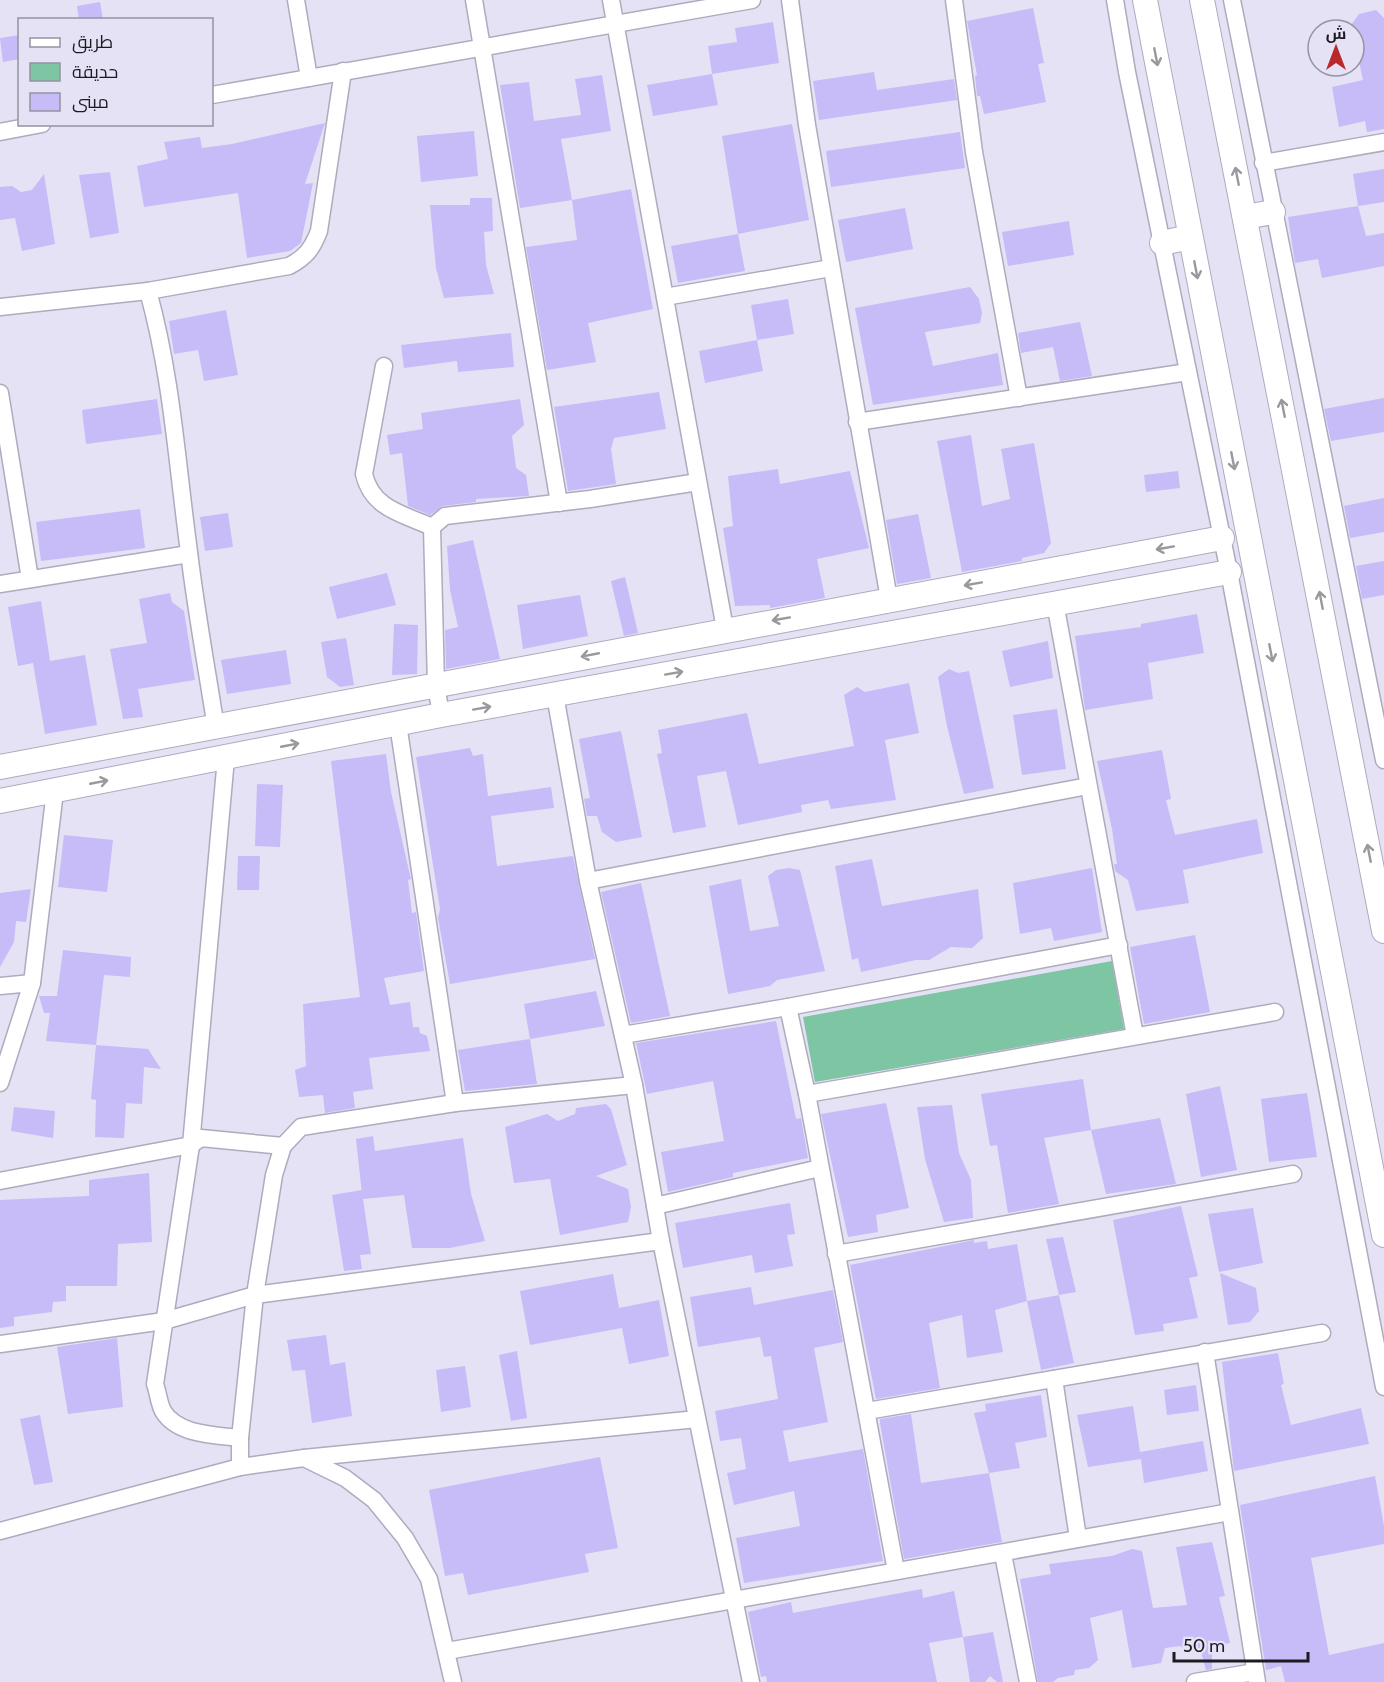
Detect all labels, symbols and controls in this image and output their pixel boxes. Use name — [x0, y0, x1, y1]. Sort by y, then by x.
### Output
legend — [18, 18, 213, 126]
north arrow — [1306, 18, 1366, 78]
text: ش — [1326, 24, 1346, 43]
text: طريق — [72, 31, 113, 54]
one-way arrow — [1151, 47, 1162, 67]
text: حديقة — [72, 61, 118, 83]
text: مبنى — [72, 91, 109, 113]
one-way arrow — [1231, 167, 1242, 186]
one-way arrow — [1191, 259, 1202, 279]
one-way arrow — [1277, 399, 1288, 419]
one-way arrow — [1228, 451, 1239, 470]
one-way arrow — [1155, 543, 1175, 554]
one-way arrow — [964, 579, 983, 590]
one-way arrow — [1315, 590, 1326, 610]
one-way arrow — [772, 614, 791, 625]
one-way arrow — [1266, 642, 1277, 662]
one-way arrow — [580, 650, 600, 661]
one-way arrow — [663, 667, 683, 678]
one-way arrow — [471, 702, 491, 713]
one-way arrow — [280, 739, 300, 750]
one-way arrow — [89, 776, 108, 787]
one-way arrow — [1363, 844, 1374, 863]
scale bar — [1174, 1625, 1308, 1663]
text: 50 m — [1183, 1635, 1225, 1657]

